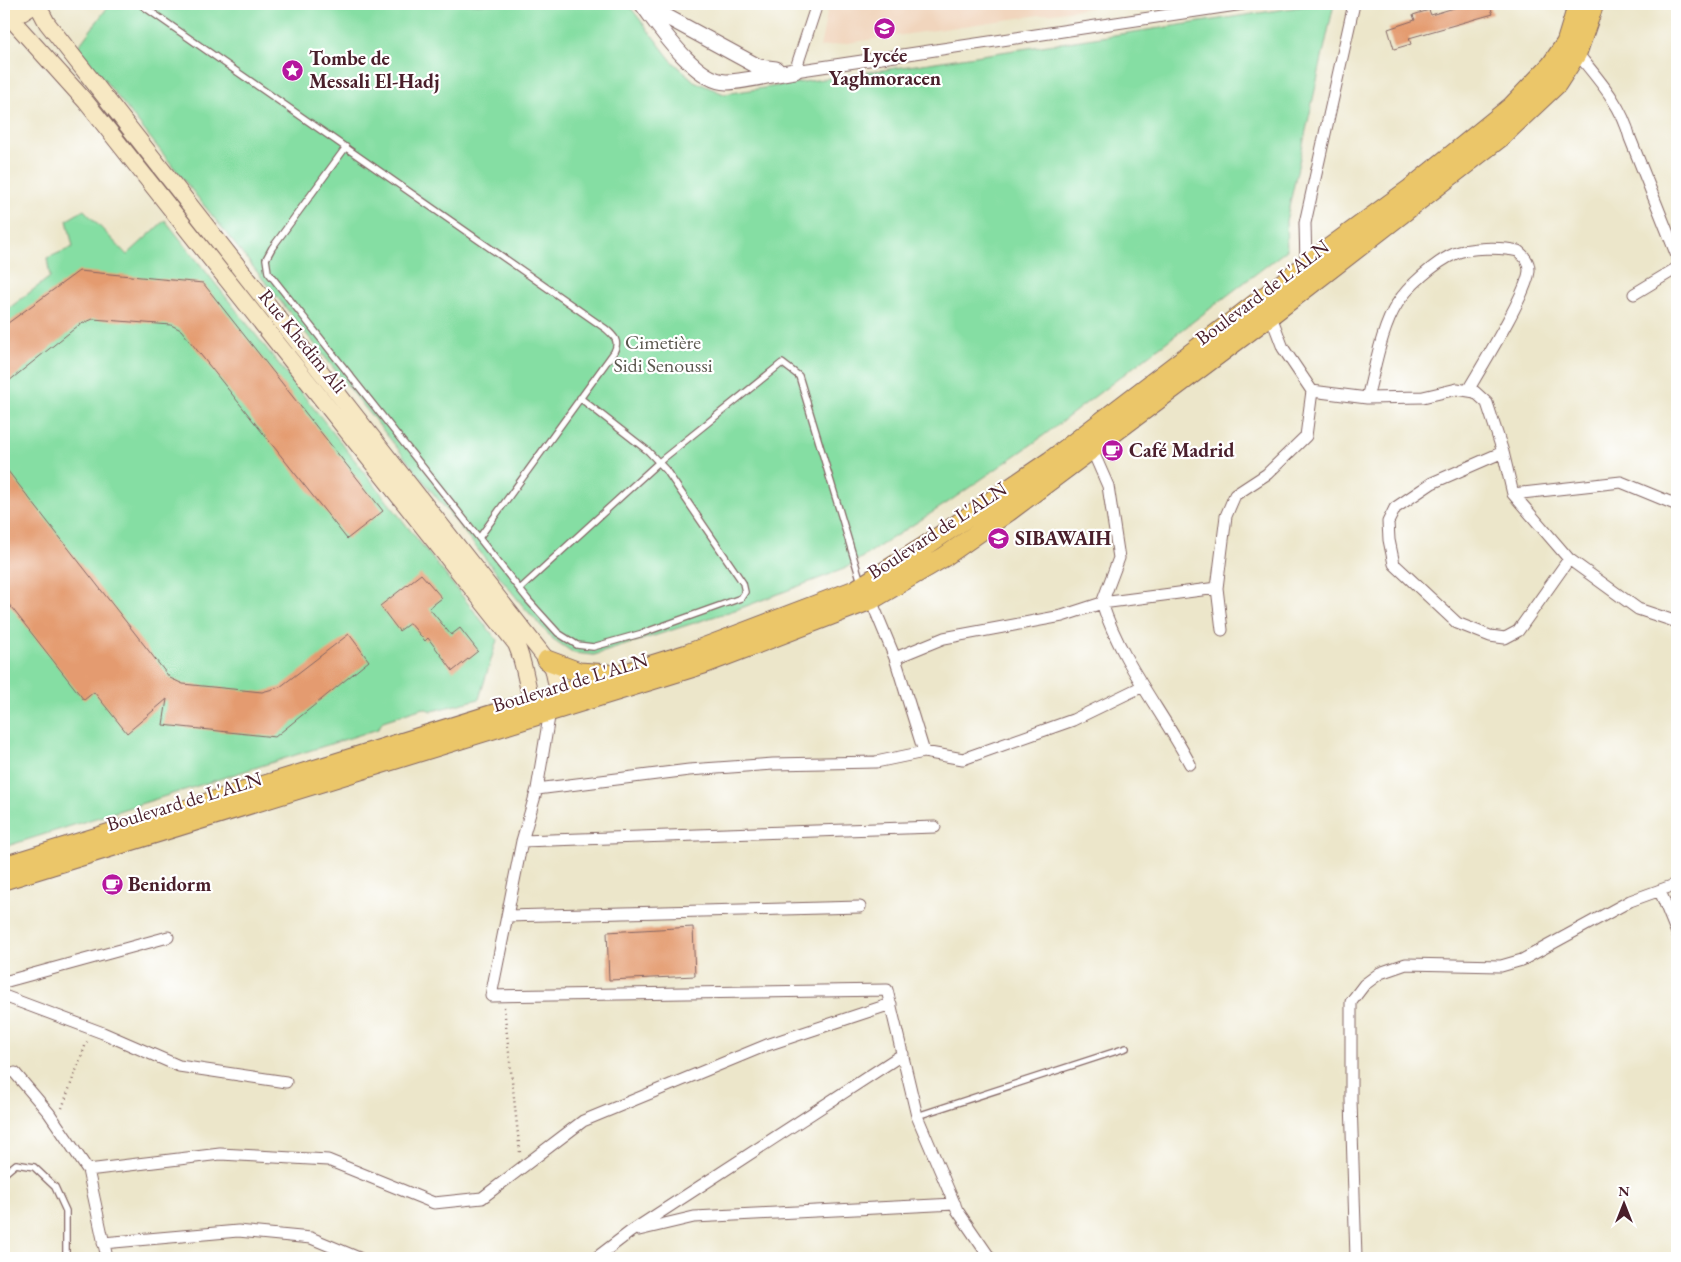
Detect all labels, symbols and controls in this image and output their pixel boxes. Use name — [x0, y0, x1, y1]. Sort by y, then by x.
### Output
school or university icon: Lycée Yaghmoracen — [873, 17, 897, 41]
place label: Lycée Yaghmoracen — [829, 42, 941, 91]
place label: Tombe de Messali El-Hadj — [309, 45, 439, 94]
place icon: Tombe de Messali El-Hadj — [281, 58, 305, 82]
street label: Boulevard de L'ALN — [1190, 233, 1334, 351]
street label: Rue Khedim Ali — [253, 284, 353, 398]
park label: Cimetière Sidi Senoussi — [613, 329, 713, 378]
place label: Café Madrid — [1129, 437, 1234, 463]
cafe icon: Café Madrid — [1101, 438, 1125, 462]
street label: Boulevard de L'ALN — [862, 475, 1012, 585]
place label: SIBAWAIH — [1015, 525, 1111, 551]
school or university icon: SIBAWAIH — [987, 526, 1011, 550]
street label: Boulevard de L'ALN — [489, 646, 651, 718]
street label: Boulevard de L'ALN — [103, 765, 265, 837]
place label: Benidorm — [128, 871, 211, 897]
cafe icon: Benidorm — [100, 872, 124, 896]
north arrow — [1598, 1180, 1648, 1230]
text: N — [1618, 1182, 1630, 1200]

